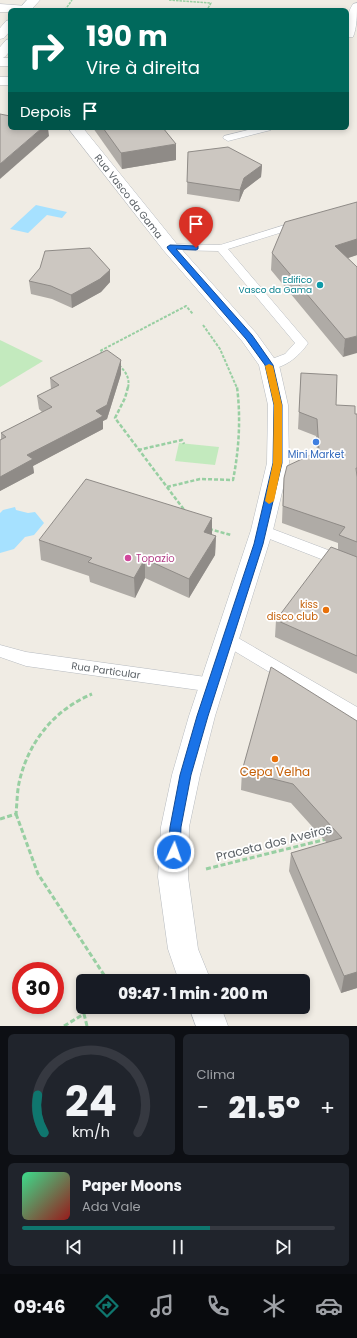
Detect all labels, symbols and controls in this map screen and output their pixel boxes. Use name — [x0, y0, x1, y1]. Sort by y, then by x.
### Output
text: 190 m — [86, 17, 168, 56]
icon: right — [20, 24, 72, 76]
text: Vire à direita — [86, 55, 200, 80]
icon: arrive — [79, 100, 101, 122]
text: Depois — [20, 101, 71, 122]
street label: Rua Vasco da Gama — [91, 151, 166, 242]
pin — [179, 207, 213, 248]
icon: arrive — [185, 213, 207, 235]
place label: Edifico Vasco da Gama — [238, 274, 312, 296]
marker: Edifico Vasco da Gama — [315, 280, 325, 290]
marker: Mini Market — [311, 437, 321, 447]
place label: Mini Market — [288, 447, 345, 462]
place label: Topazio — [136, 551, 175, 566]
marker: Topazio — [123, 553, 133, 563]
place label: kiss disco club — [267, 597, 318, 624]
marker: kiss disco club — [321, 605, 331, 615]
street label: Rua Particular — [70, 658, 142, 683]
marker: Cepa Velha — [270, 754, 280, 764]
place label: Cepa Velha — [240, 763, 310, 780]
street label: Praceta dos Aveiros — [214, 820, 334, 865]
position arrow — [153, 831, 195, 873]
speed limit sign: 30 — [12, 962, 64, 1014]
text: 09:47 · 1 min · 200 m — [118, 983, 268, 1004]
text: Clima — [197, 1065, 235, 1084]
text: 24 — [65, 1071, 117, 1130]
text: 21.5° — [228, 1086, 300, 1129]
text: − — [197, 1092, 209, 1123]
text: + — [320, 1092, 335, 1123]
text: km/h — [72, 1121, 110, 1141]
text: Paper Moons — [82, 1175, 182, 1196]
text: Ada Vale — [82, 1197, 141, 1216]
icon: previous — [63, 1236, 85, 1258]
icon: pause — [167, 1236, 189, 1258]
icon: next — [272, 1236, 294, 1258]
icon: directions — [93, 1292, 121, 1320]
icon: music — [148, 1292, 176, 1320]
icon: phone — [204, 1292, 232, 1320]
icon: climate — [260, 1292, 288, 1320]
icon: car — [315, 1292, 343, 1320]
text: 09:46 — [14, 1294, 65, 1319]

